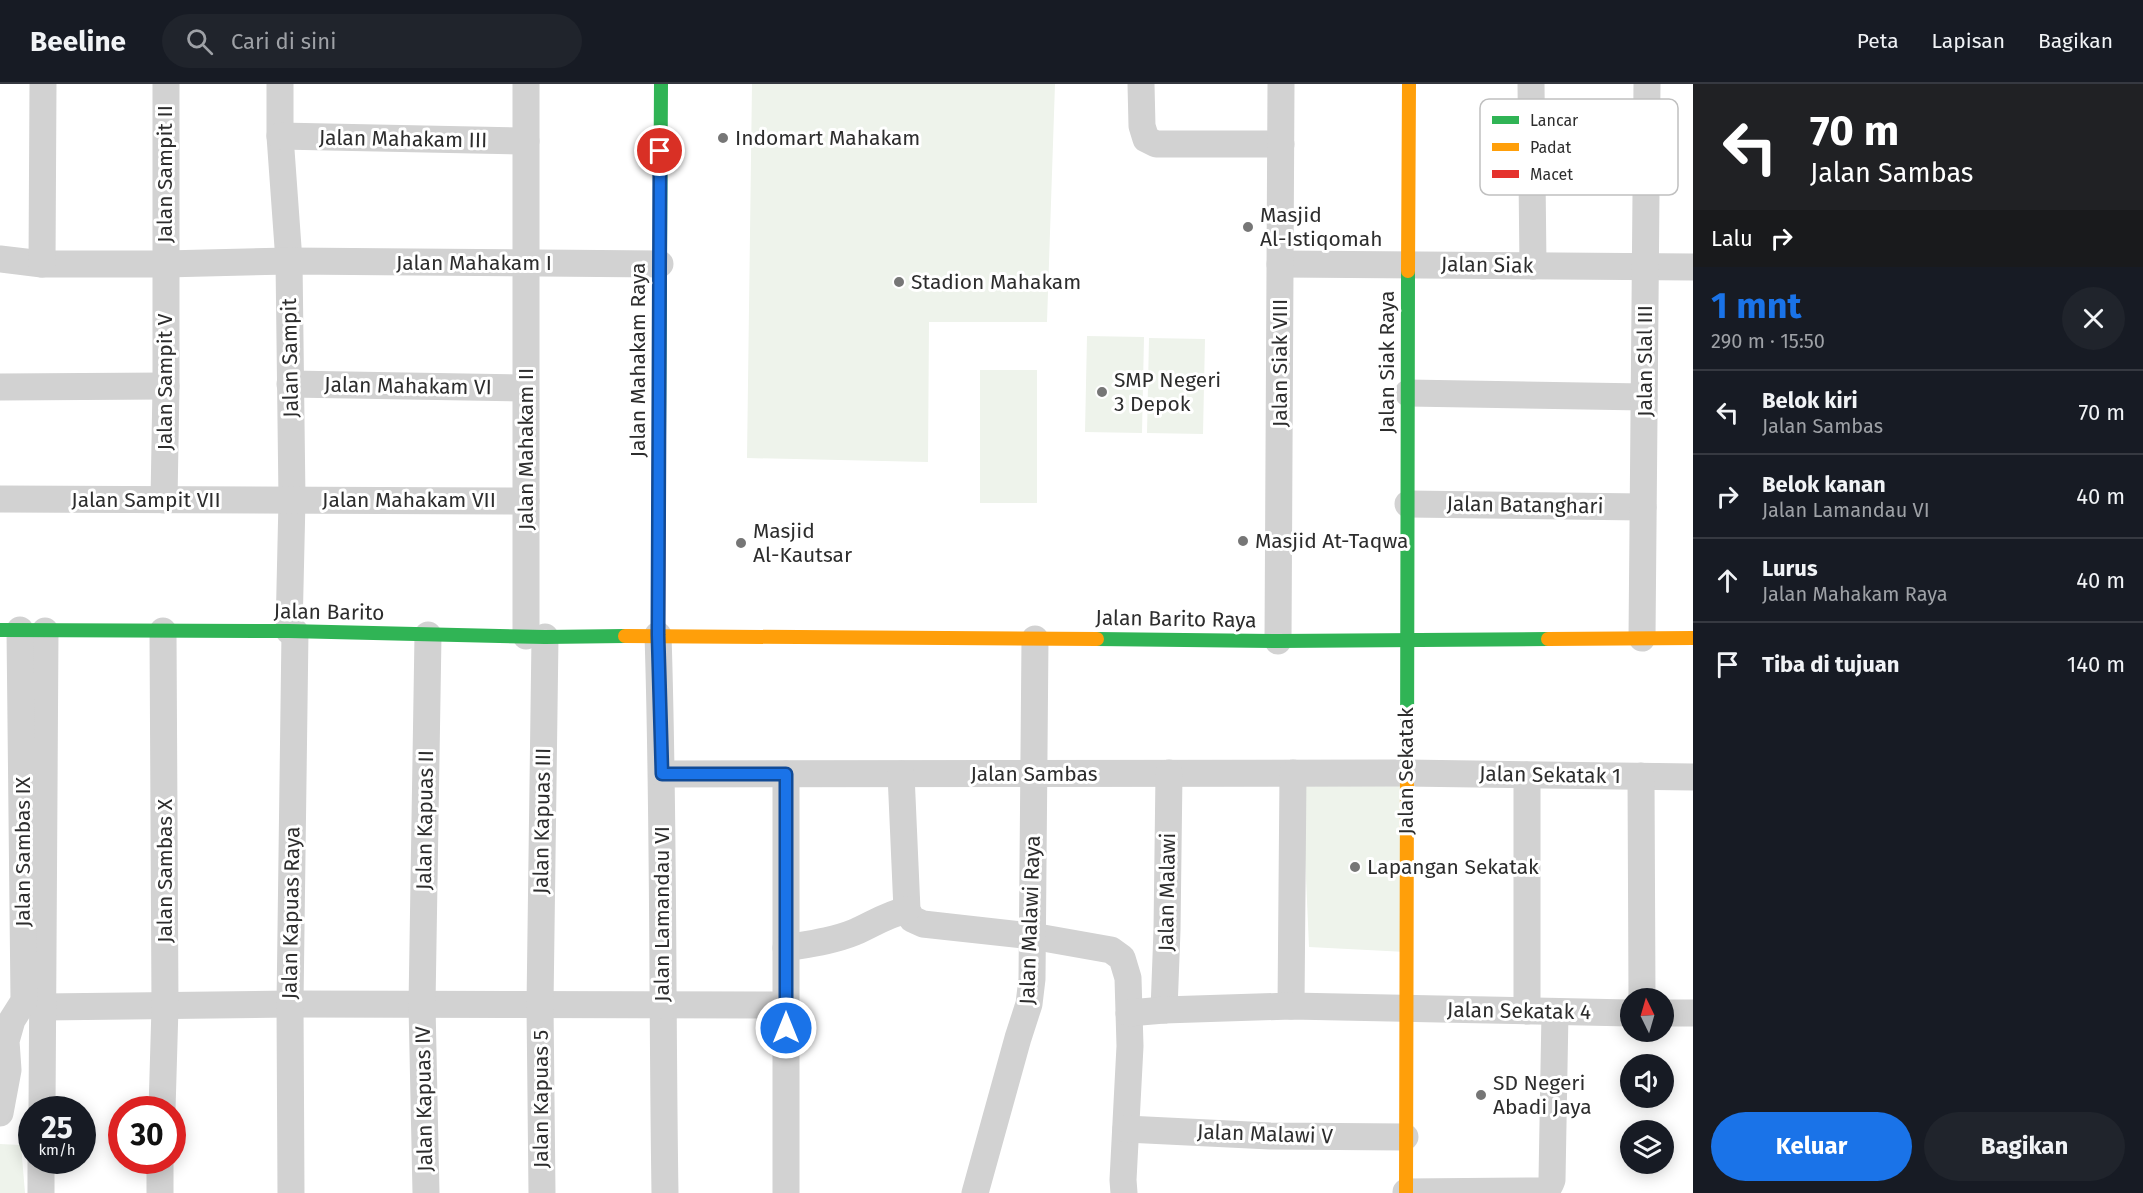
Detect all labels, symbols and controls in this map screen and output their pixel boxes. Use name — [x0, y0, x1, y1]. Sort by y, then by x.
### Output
search box — [162, 14, 582, 68]
text: Beeline — [30, 25, 126, 58]
icon: search — [183, 25, 216, 58]
text: Cari di sini — [231, 28, 336, 55]
text: Peta — [1857, 28, 1899, 54]
text: Lapisan — [1932, 28, 2005, 54]
text: Bagikan — [2038, 28, 2113, 54]
legend — [1480, 99, 1678, 195]
street label: Jalan Sampit II — [152, 105, 178, 243]
text: 70 m — [1810, 106, 1899, 156]
icon: left — [1711, 108, 1789, 186]
text: Lancar — [1530, 111, 1579, 130]
street label: Jalan Mahakam III — [319, 125, 487, 153]
pin — [634, 125, 685, 176]
place label: Indomart Mahakam — [735, 125, 920, 151]
marker: Indomart Mahakam — [716, 131, 730, 145]
icon: arrive — [643, 134, 676, 167]
text: Padat — [1530, 138, 1571, 157]
text: Jalan Sambas — [1810, 157, 1973, 189]
text: Macet — [1530, 165, 1573, 184]
place label: Masjid Al-Istiqomah — [1260, 202, 1383, 252]
marker: Masjid Al-Istiqomah — [1241, 220, 1255, 234]
icon: right — [1765, 222, 1798, 255]
text: Lalu — [1711, 225, 1753, 252]
street label: Jalan Mahakam I — [396, 250, 552, 276]
street label: Jalan Siak — [1441, 251, 1534, 279]
street label: Jalan Mahakam Raya — [625, 263, 651, 457]
place label: Stadion Mahakam — [911, 269, 1081, 295]
marker: Stadion Mahakam — [892, 275, 906, 289]
text: 1 mnt — [1711, 284, 1801, 328]
button: close — [2062, 287, 2125, 350]
street label: Jalan Siak Raya — [1374, 290, 1400, 434]
street label: Jalan Sampit — [276, 297, 304, 418]
street label: Jalan Siak VIII — [1267, 299, 1293, 427]
street label: Jalan Slal III — [1632, 305, 1658, 417]
street label: Jalan Sampit V — [152, 313, 178, 451]
text: 290 m · 15:50 — [1711, 329, 1825, 353]
place label: SMP Negeri 3 Depok — [1114, 367, 1221, 417]
street label: Jalan Mahakam II — [513, 368, 539, 530]
street label: Jalan Mahakam VI — [324, 372, 492, 400]
marker: SMP Negeri 3 Depok — [1095, 385, 1109, 399]
text: Belok kiri — [1762, 387, 1858, 414]
icon: left — [1711, 396, 1744, 429]
text: 70 m — [2079, 399, 2125, 426]
text: Jalan Sambas — [1762, 414, 1883, 438]
text: Belok kanan — [1762, 471, 1886, 498]
icon: right — [1711, 480, 1744, 513]
text: 40 m — [2076, 483, 2125, 510]
street label: Jalan Sampit VII — [71, 487, 221, 513]
street label: Jalan Mahakam VII — [322, 487, 496, 513]
street label: Jalan Batanghari — [1446, 491, 1604, 519]
text: Jalan Lamandau VI — [1762, 498, 1930, 522]
place label: Masjid Al-Kautsar — [753, 518, 852, 568]
place label: Masjid At-Taqwa — [1255, 528, 1409, 554]
marker: Masjid At-Taqwa — [1236, 534, 1250, 548]
marker: Masjid Al-Kautsar — [734, 536, 748, 550]
text: Lurus — [1762, 555, 1818, 582]
icon: ahead — [1711, 564, 1744, 597]
text: 40 m — [2076, 567, 2125, 594]
text: Jalan Mahakam Raya — [1762, 582, 1948, 606]
street label: Jalan Barito — [273, 598, 385, 626]
street label: Jalan Barito Raya — [1095, 605, 1257, 633]
icon: arrive — [1711, 648, 1744, 681]
text: Tiba di tujuan — [1762, 651, 1899, 678]
text: 140 m — [2067, 651, 2125, 678]
street label: Jalan Sekatak — [1393, 707, 1419, 835]
street label: Jalan Kapuas III — [528, 748, 556, 894]
street label: Jalan Kapuas II — [411, 750, 439, 890]
street label: Jalan Sambas — [970, 761, 1098, 787]
street label: Jalan Sekatak 1 — [1479, 761, 1621, 789]
street label: Jalan Sambas IX — [10, 776, 36, 927]
street label: Jalan Sambas X — [152, 798, 178, 943]
street label: Jalan Kapuas Raya — [276, 826, 306, 1000]
street label: Jalan Lamandau VI — [649, 826, 675, 1002]
street label: Jalan Malawi — [1153, 832, 1181, 952]
street label: Jalan Malawi Raya — [1014, 835, 1046, 1005]
place label: Lapangan Sekatak — [1367, 854, 1539, 880]
marker: Lapangan Sekatak — [1348, 860, 1362, 874]
north arrow — [1620, 988, 1674, 1042]
map controls — [1620, 988, 1674, 1174]
position arrow — [754, 996, 818, 1060]
street label: Jalan Sekatak 4 — [1447, 997, 1591, 1025]
street label: Jalan Kapuas IV — [410, 1026, 438, 1172]
street label: Jalan Kapuas 5 — [528, 1030, 554, 1168]
button: sound — [1620, 1054, 1674, 1108]
place label: SD Negeri Abadi Jaya — [1493, 1070, 1592, 1120]
marker: SD Negeri Abadi Jaya — [1474, 1088, 1488, 1102]
speed limit sign: 30 — [108, 1096, 186, 1174]
text: 25 — [41, 1110, 73, 1146]
button: Keluar — [1711, 1112, 1912, 1181]
button: Bagikan — [1924, 1112, 2125, 1181]
street label: Jalan Malawi V — [1197, 1119, 1334, 1149]
button: layers — [1620, 1120, 1674, 1174]
text: km/h — [38, 1141, 76, 1159]

